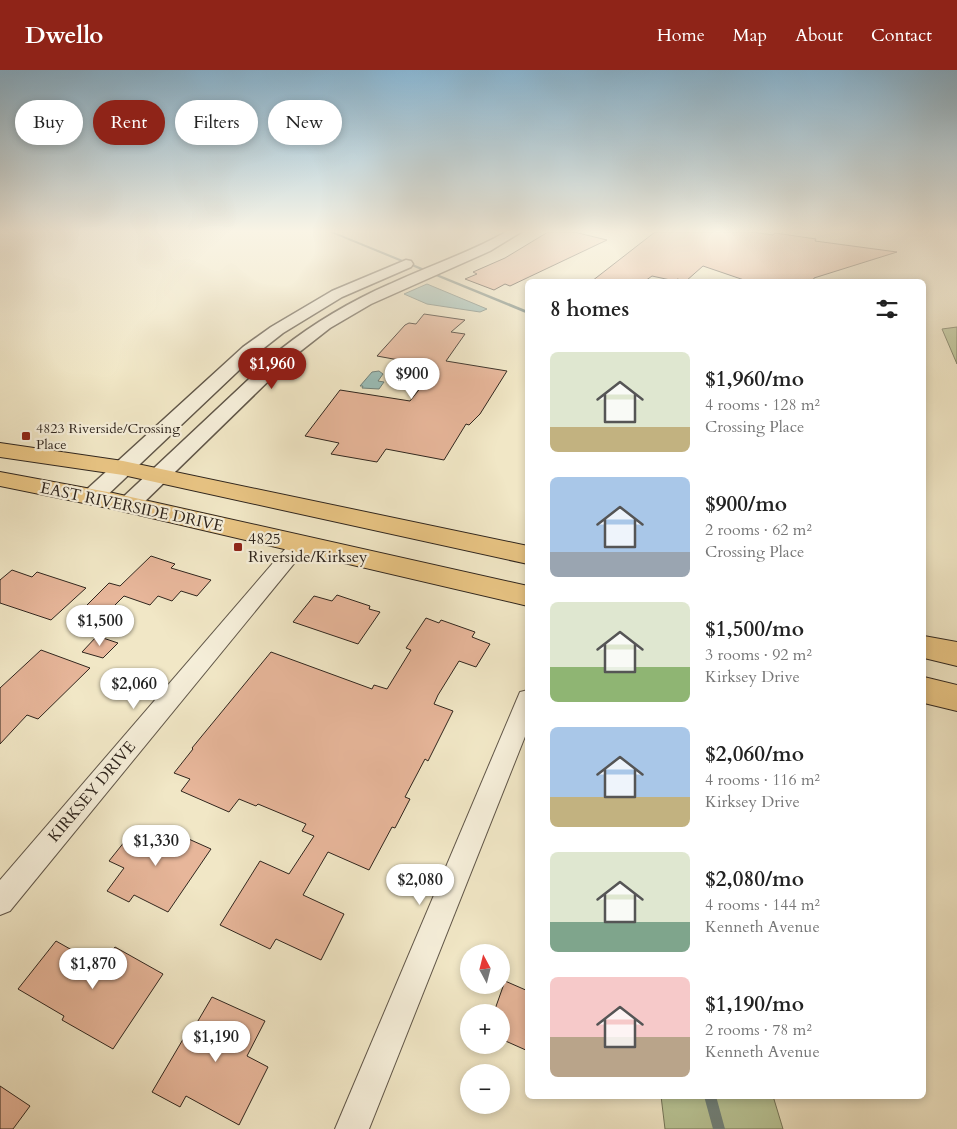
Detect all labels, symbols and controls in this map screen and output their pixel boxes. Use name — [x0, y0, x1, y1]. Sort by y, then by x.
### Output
text: Dwello — [25, 19, 103, 52]
text: Home — [657, 23, 705, 48]
text: Map — [733, 23, 767, 48]
text: About — [795, 23, 843, 48]
text: Contact — [871, 23, 932, 48]
chip: Buy — [15, 100, 83, 145]
chip: Rent — [93, 100, 165, 145]
chip: Filters — [175, 100, 258, 145]
chip: New — [268, 100, 342, 145]
text: 8 homes — [550, 295, 629, 324]
icon: filters — [873, 295, 901, 323]
pin: $1,960 — [231, 348, 313, 390]
text: $1,960 — [249, 353, 295, 375]
pin: $900 — [382, 358, 442, 400]
text: $900 — [396, 363, 428, 385]
text: $1,960/mo — [705, 365, 804, 394]
icon: home — [590, 372, 650, 432]
text: 4 rooms · 128 m² — [705, 394, 820, 416]
text: Crossing Place — [705, 416, 804, 438]
place label: 4823 Riverside/Crossing Place — [36, 419, 180, 454]
marker: 4823 Riverside/Crossing Place — [20, 430, 32, 442]
street label: EAST RIVERSIDE DRIVE — [38, 477, 225, 537]
text: $900/mo — [705, 490, 787, 519]
icon: home — [590, 497, 650, 557]
text: 2 rooms · 62 m² — [705, 519, 812, 541]
place label: 4825 Riverside/Kirksey — [248, 528, 368, 568]
marker: 4825 Riverside/Kirksey — [232, 541, 244, 553]
text: Crossing Place — [705, 541, 804, 563]
pin: $1,500 — [59, 604, 141, 647]
text: $1,500 — [77, 610, 123, 632]
text: $1,500/mo — [705, 615, 804, 644]
icon: home — [590, 622, 650, 682]
text: 3 rooms · 92 m² — [705, 644, 812, 666]
text: Kirksey Drive — [705, 666, 800, 688]
pin: $2,060 — [93, 668, 175, 710]
text: $2,060 — [111, 673, 157, 695]
street label: KIRKSEY DRIVE — [43, 736, 141, 847]
text: $2,060/mo — [705, 740, 804, 769]
icon: home — [590, 747, 650, 807]
text: 4 rooms · 116 m² — [705, 769, 820, 791]
text: Kirksey Drive — [705, 791, 800, 813]
pin: $1,330 — [115, 824, 197, 867]
text: $1,330 — [133, 830, 179, 852]
pin: $2,080 — [379, 864, 461, 906]
text: $2,080/mo — [705, 865, 804, 894]
text: $2,080 — [397, 869, 443, 891]
icon: home — [590, 872, 650, 932]
text: 4 rooms · 144 m² — [705, 894, 820, 916]
text: Kenneth Avenue — [705, 916, 820, 938]
north arrow — [460, 944, 510, 994]
map controls — [460, 944, 510, 1114]
pin: $1,870 — [52, 948, 134, 990]
text: $1,870 — [70, 953, 116, 975]
text: $1,190/mo — [705, 990, 804, 1019]
icon: home — [590, 997, 650, 1057]
button: + — [460, 1004, 510, 1054]
text: 2 rooms · 78 m² — [705, 1019, 812, 1041]
pin: $1,190 — [175, 1020, 257, 1063]
text: $1,190 — [193, 1026, 239, 1048]
text: Kenneth Avenue — [705, 1041, 820, 1063]
button: − — [460, 1064, 510, 1114]

